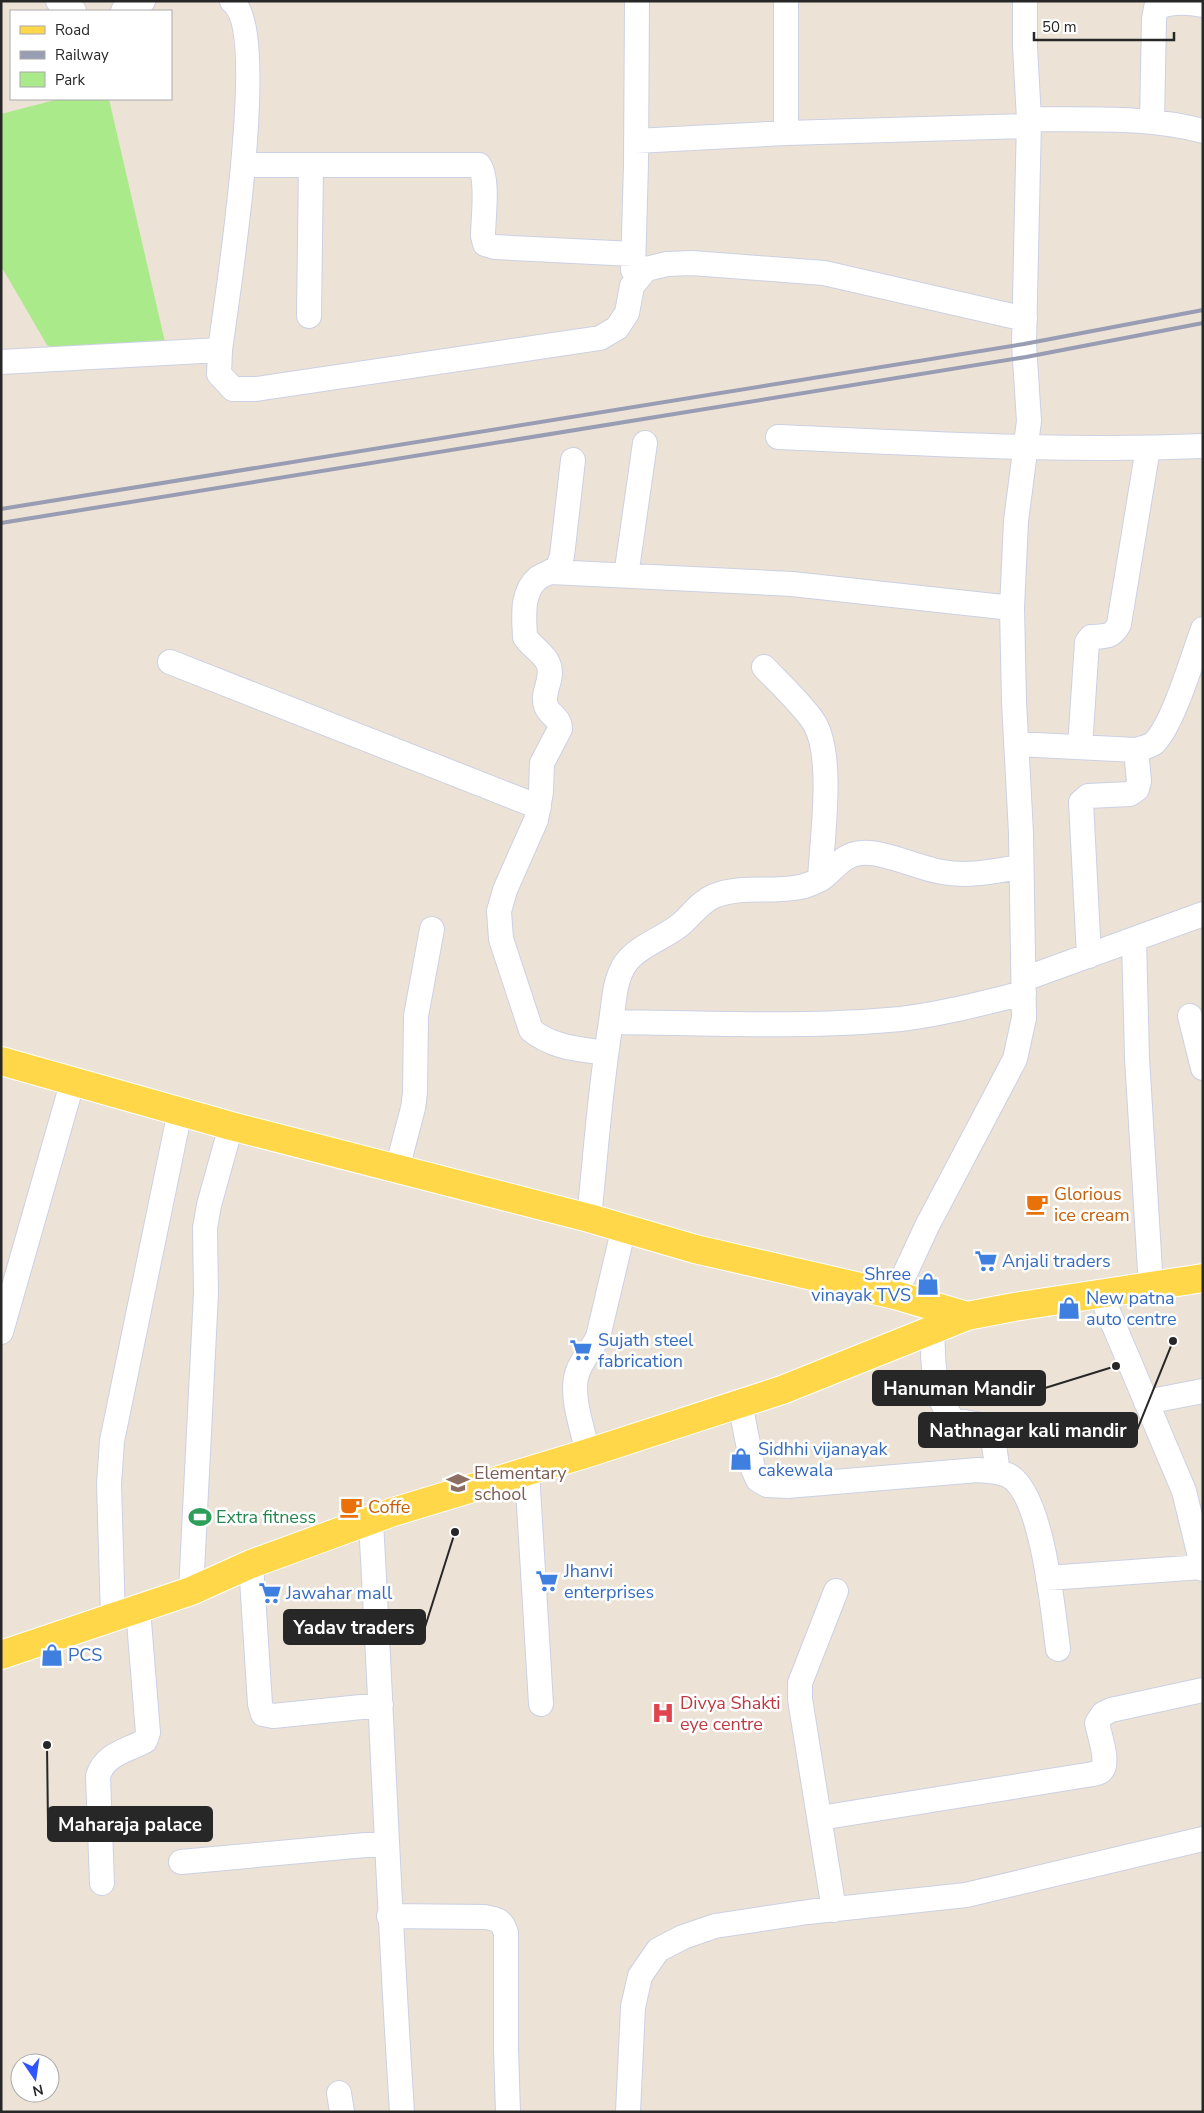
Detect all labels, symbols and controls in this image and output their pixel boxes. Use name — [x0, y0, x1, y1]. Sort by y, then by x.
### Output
legend — [10, 10, 172, 100]
scale bar — [1034, 10, 1174, 42]
text: 50 m — [1042, 17, 1077, 37]
text: Road — [55, 20, 90, 40]
text: Railway — [55, 45, 109, 65]
text: Park — [55, 70, 85, 90]
place label: Glorious ice cream — [1054, 1182, 1130, 1227]
cafe icon: Glorious ice cream — [1024, 1191, 1050, 1217]
supermarket icon: Anjali traders — [973, 1248, 999, 1274]
place label: Anjali traders — [1002, 1249, 1111, 1273]
place label: Shree vinayak TVS — [811, 1262, 911, 1307]
shop icon: Shree vinayak TVS — [915, 1271, 941, 1297]
place label: New patna auto centre — [1086, 1286, 1177, 1331]
shop icon: New patna auto centre — [1056, 1295, 1082, 1321]
place label: Sujath steel fabrication — [598, 1328, 694, 1373]
supermarket icon: Sujath steel fabrication — [568, 1337, 594, 1363]
callout: Hanuman Mandir — [873, 1371, 1045, 1405]
text: Hanuman Mandir — [883, 1376, 1036, 1402]
callout: Nathnagar kali mandir — [919, 1413, 1137, 1447]
text: Nathnagar kali mandir — [929, 1418, 1127, 1444]
place label: Sidhhi vijanayak cakewala — [758, 1437, 889, 1482]
shop icon: Sidhhi vijanayak cakewala — [728, 1446, 754, 1472]
place label: Elementary school — [474, 1461, 567, 1506]
school or university icon: Elementary school — [445, 1470, 471, 1496]
cafe icon: Coffe — [338, 1494, 364, 1520]
place label: Coffe — [368, 1495, 410, 1519]
sports icon: Extra fitness — [187, 1504, 213, 1530]
place label: Extra fitness — [216, 1505, 316, 1529]
place label: Jhanvi enterprises — [563, 1559, 654, 1604]
supermarket icon: Jhanvi enterprises — [534, 1568, 560, 1594]
supermarket icon: Jawahar mall — [257, 1580, 283, 1606]
place label: Jawahar mall — [285, 1581, 393, 1605]
callout: Yadav traders — [284, 1610, 425, 1644]
text: Yadav traders — [293, 1615, 414, 1641]
shop icon: PCS — [39, 1642, 65, 1668]
place label: PCS — [68, 1643, 102, 1667]
place label: Divya Shakti eye centre — [680, 1691, 780, 1736]
hospital icon: Divya Shakti eye centre — [650, 1700, 676, 1726]
callout: Maharaja palace — [48, 1807, 212, 1841]
text: Maharaja palace — [58, 1812, 202, 1838]
north arrow — [10, 2053, 60, 2103]
text: N — [31, 2080, 45, 2101]

